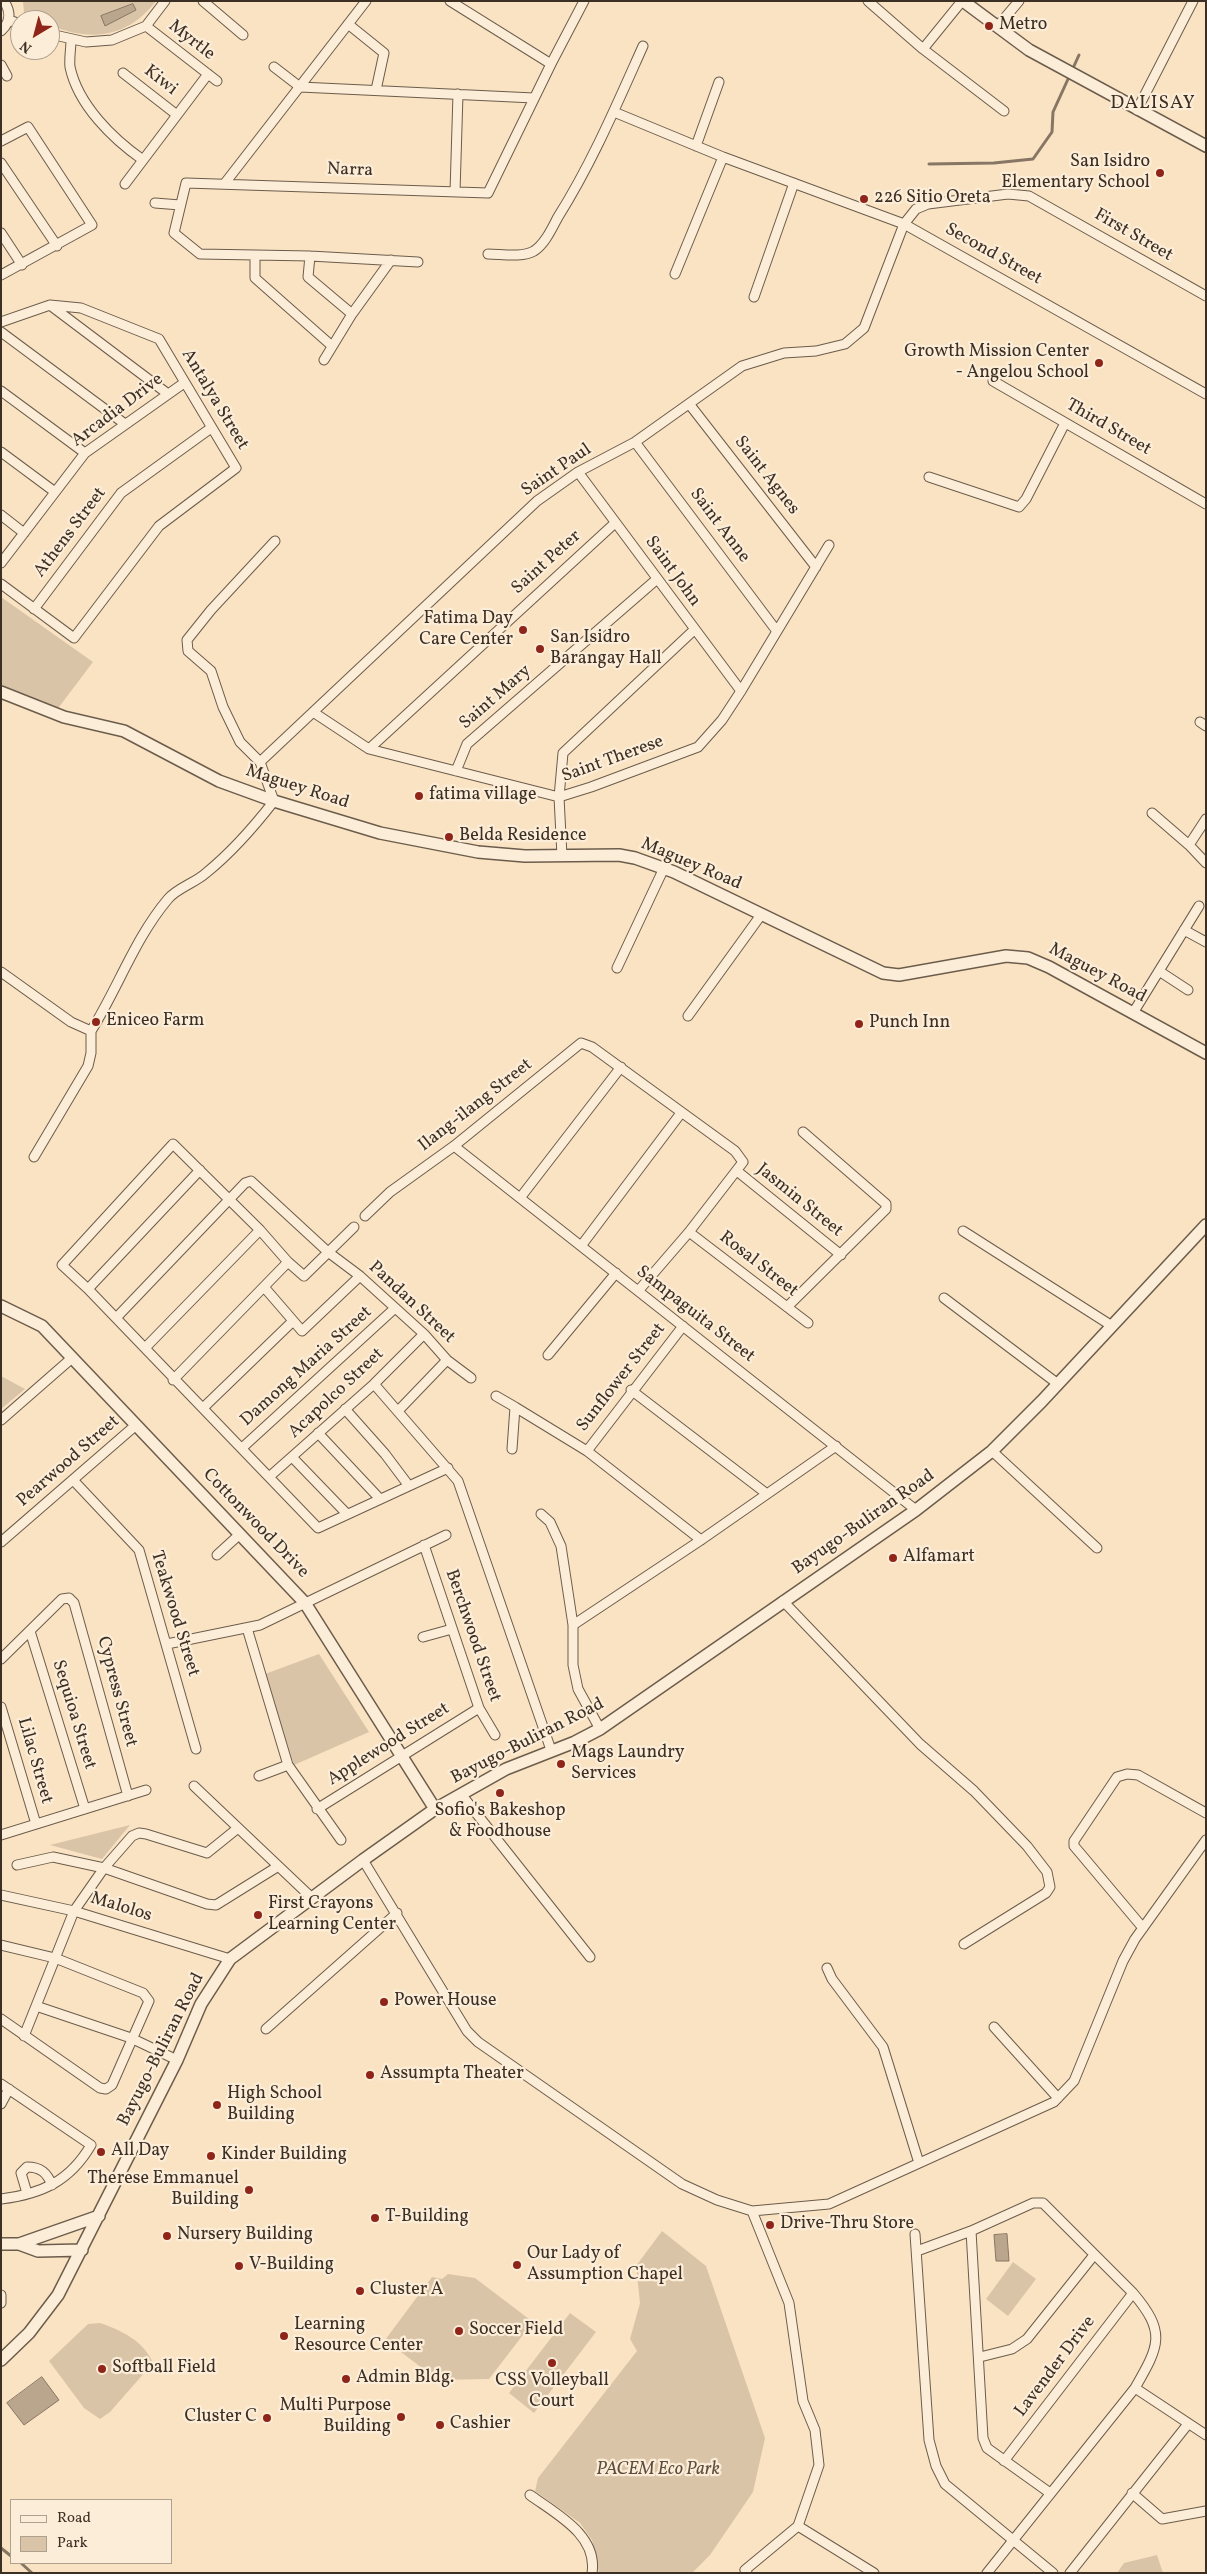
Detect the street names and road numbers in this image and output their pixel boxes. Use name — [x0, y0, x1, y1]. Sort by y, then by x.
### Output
street label: Myrtle — [163, 16, 219, 66]
street label: Kiwi — [139, 61, 181, 101]
street label: Narra — [326, 159, 374, 183]
street label: First Street — [1090, 205, 1176, 267]
street label: Second Street — [941, 219, 1045, 291]
street label: Antalya Street — [175, 346, 253, 454]
street label: Arcadia Drive — [68, 369, 168, 453]
street label: Third Street — [1062, 395, 1154, 461]
street label: Saint Agnes — [729, 432, 803, 520]
street label: Saint Paul — [518, 440, 596, 502]
street label: Athens Street — [30, 484, 112, 582]
street label: Saint Anne — [684, 484, 754, 568]
street label: Saint Peter — [508, 526, 586, 600]
street label: Saint John — [639, 533, 705, 611]
street label: Saint Mary — [456, 661, 536, 735]
street label: Saint Therese — [559, 732, 667, 788]
street label: Maguey Road — [243, 761, 351, 815]
street label: Maguey Road — [637, 834, 745, 896]
street label: Maguey Road — [1045, 939, 1149, 1009]
street label: Ilang-ilang Street — [415, 1055, 537, 1157]
street label: Jasmin Street — [751, 1159, 847, 1243]
street label: Rosal Street — [714, 1227, 802, 1303]
street label: Pandan Street — [363, 1257, 459, 1349]
street label: Sampaguita Street — [631, 1262, 759, 1368]
street label: Damong Maria Street — [237, 1302, 377, 1432]
street label: Sunflower Street — [573, 1319, 671, 1437]
street label: Acapolco Street — [285, 1344, 389, 1444]
street label: Pearwood Street — [13, 1412, 125, 1512]
street label: Cottonwood Drive — [197, 1465, 313, 1583]
street label: Bayugo-Buliran Road — [789, 1466, 939, 1580]
street label: Teakwood Street — [145, 1548, 203, 1680]
street label: Berchwood Street — [439, 1567, 505, 1705]
street label: Cypress Street — [91, 1634, 141, 1750]
street label: Sequioa Street — [46, 1658, 100, 1772]
street label: Bayugo-Buliran Road — [448, 1694, 608, 1790]
street label: Applewood Street — [324, 1699, 454, 1791]
street label: Lilac Street — [11, 1715, 57, 1807]
street label: Malolos — [88, 1888, 154, 1928]
street label: Bayugo-Buliran Road — [114, 1970, 210, 2130]
street label: Lavender Drive — [1011, 2312, 1101, 2422]

